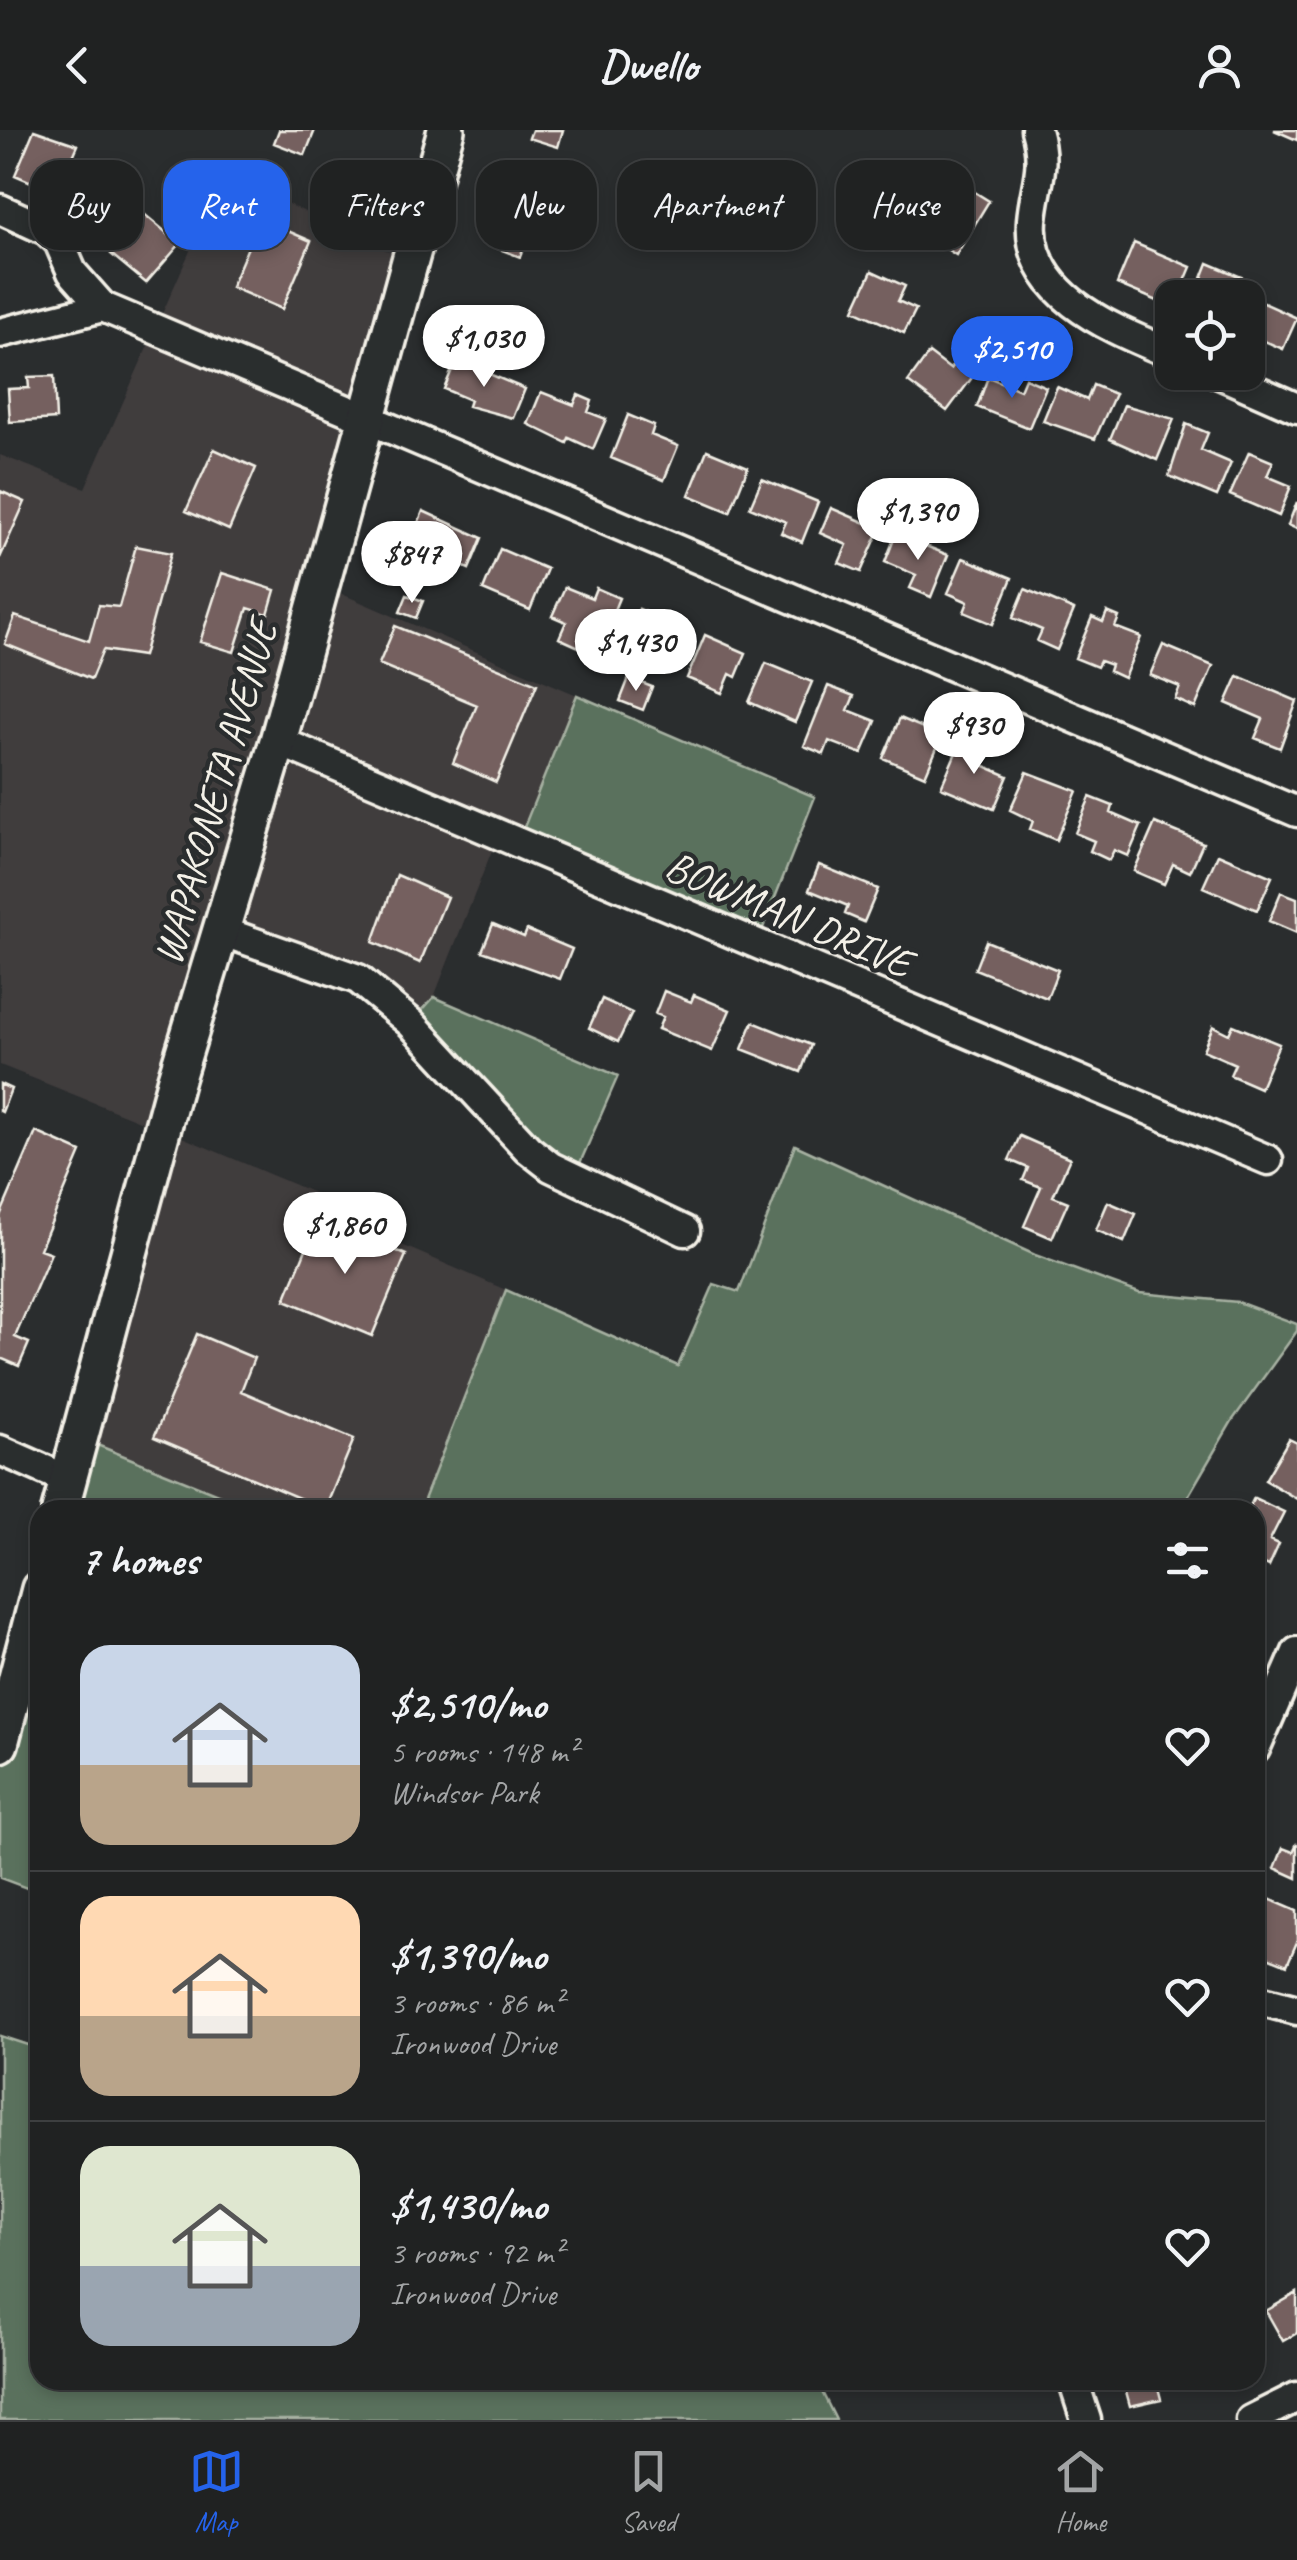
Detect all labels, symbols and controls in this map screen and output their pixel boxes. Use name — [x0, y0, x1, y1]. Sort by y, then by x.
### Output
text: Dwello — [600, 37, 697, 94]
icon: back — [50, 38, 105, 93]
icon: person — [1192, 38, 1247, 93]
chip: Buy — [30, 160, 143, 250]
chip: Rent — [163, 160, 290, 250]
chip: Filters — [310, 160, 456, 250]
chip: New — [476, 160, 597, 250]
chip: Apartment — [617, 160, 816, 250]
chip: House — [836, 160, 974, 250]
map controls — [1155, 280, 1265, 390]
button: locate — [1155, 280, 1265, 390]
pin: $1,030 — [403, 305, 565, 390]
pin: $2,510 — [931, 316, 1093, 401]
text: $1,030 — [445, 317, 523, 358]
text: $2,510 — [973, 328, 1051, 369]
pin: $1,390 — [837, 478, 999, 563]
text: $1,390 — [879, 490, 957, 531]
pin: $847 — [353, 521, 471, 606]
text: $847 — [383, 533, 441, 574]
street label: WAPAKONETA AVENUE — [141, 609, 291, 971]
pin: $1,430 — [555, 609, 717, 694]
text: $1,430 — [597, 621, 675, 662]
pin: $930 — [915, 692, 1033, 777]
text: $930 — [945, 704, 1003, 745]
street label: BOWMAN DRIVE — [658, 839, 924, 992]
pin: $1,860 — [264, 1192, 426, 1277]
text: $1,860 — [305, 1204, 385, 1245]
icon: filters — [1160, 1533, 1215, 1588]
text: 7 homes — [80, 1534, 198, 1587]
text: $2,510/mo — [390, 1678, 546, 1731]
icon: home — [160, 1685, 280, 1805]
icon: heart — [1160, 1718, 1215, 1773]
text: 5 rooms · 148 m² — [390, 1731, 577, 1772]
text: Windsor Park — [390, 1772, 538, 1813]
text: $1,390/mo — [390, 1929, 546, 1982]
icon: home — [160, 1936, 280, 2056]
icon: heart — [1160, 1969, 1215, 2024]
text: 3 rooms · 86 m² — [390, 1982, 563, 2023]
text: Ironwood Drive — [390, 2023, 556, 2064]
text: $1,430/mo — [390, 2179, 547, 2232]
icon: home — [160, 2186, 280, 2306]
icon: heart — [1160, 2219, 1215, 2274]
text: 3 rooms · 92 m² — [390, 2232, 563, 2273]
text: Ironwood Drive — [390, 2273, 556, 2314]
tab: Map — [189, 2444, 244, 2539]
tab: Saved — [621, 2444, 676, 2539]
tab: Home — [1053, 2444, 1108, 2539]

